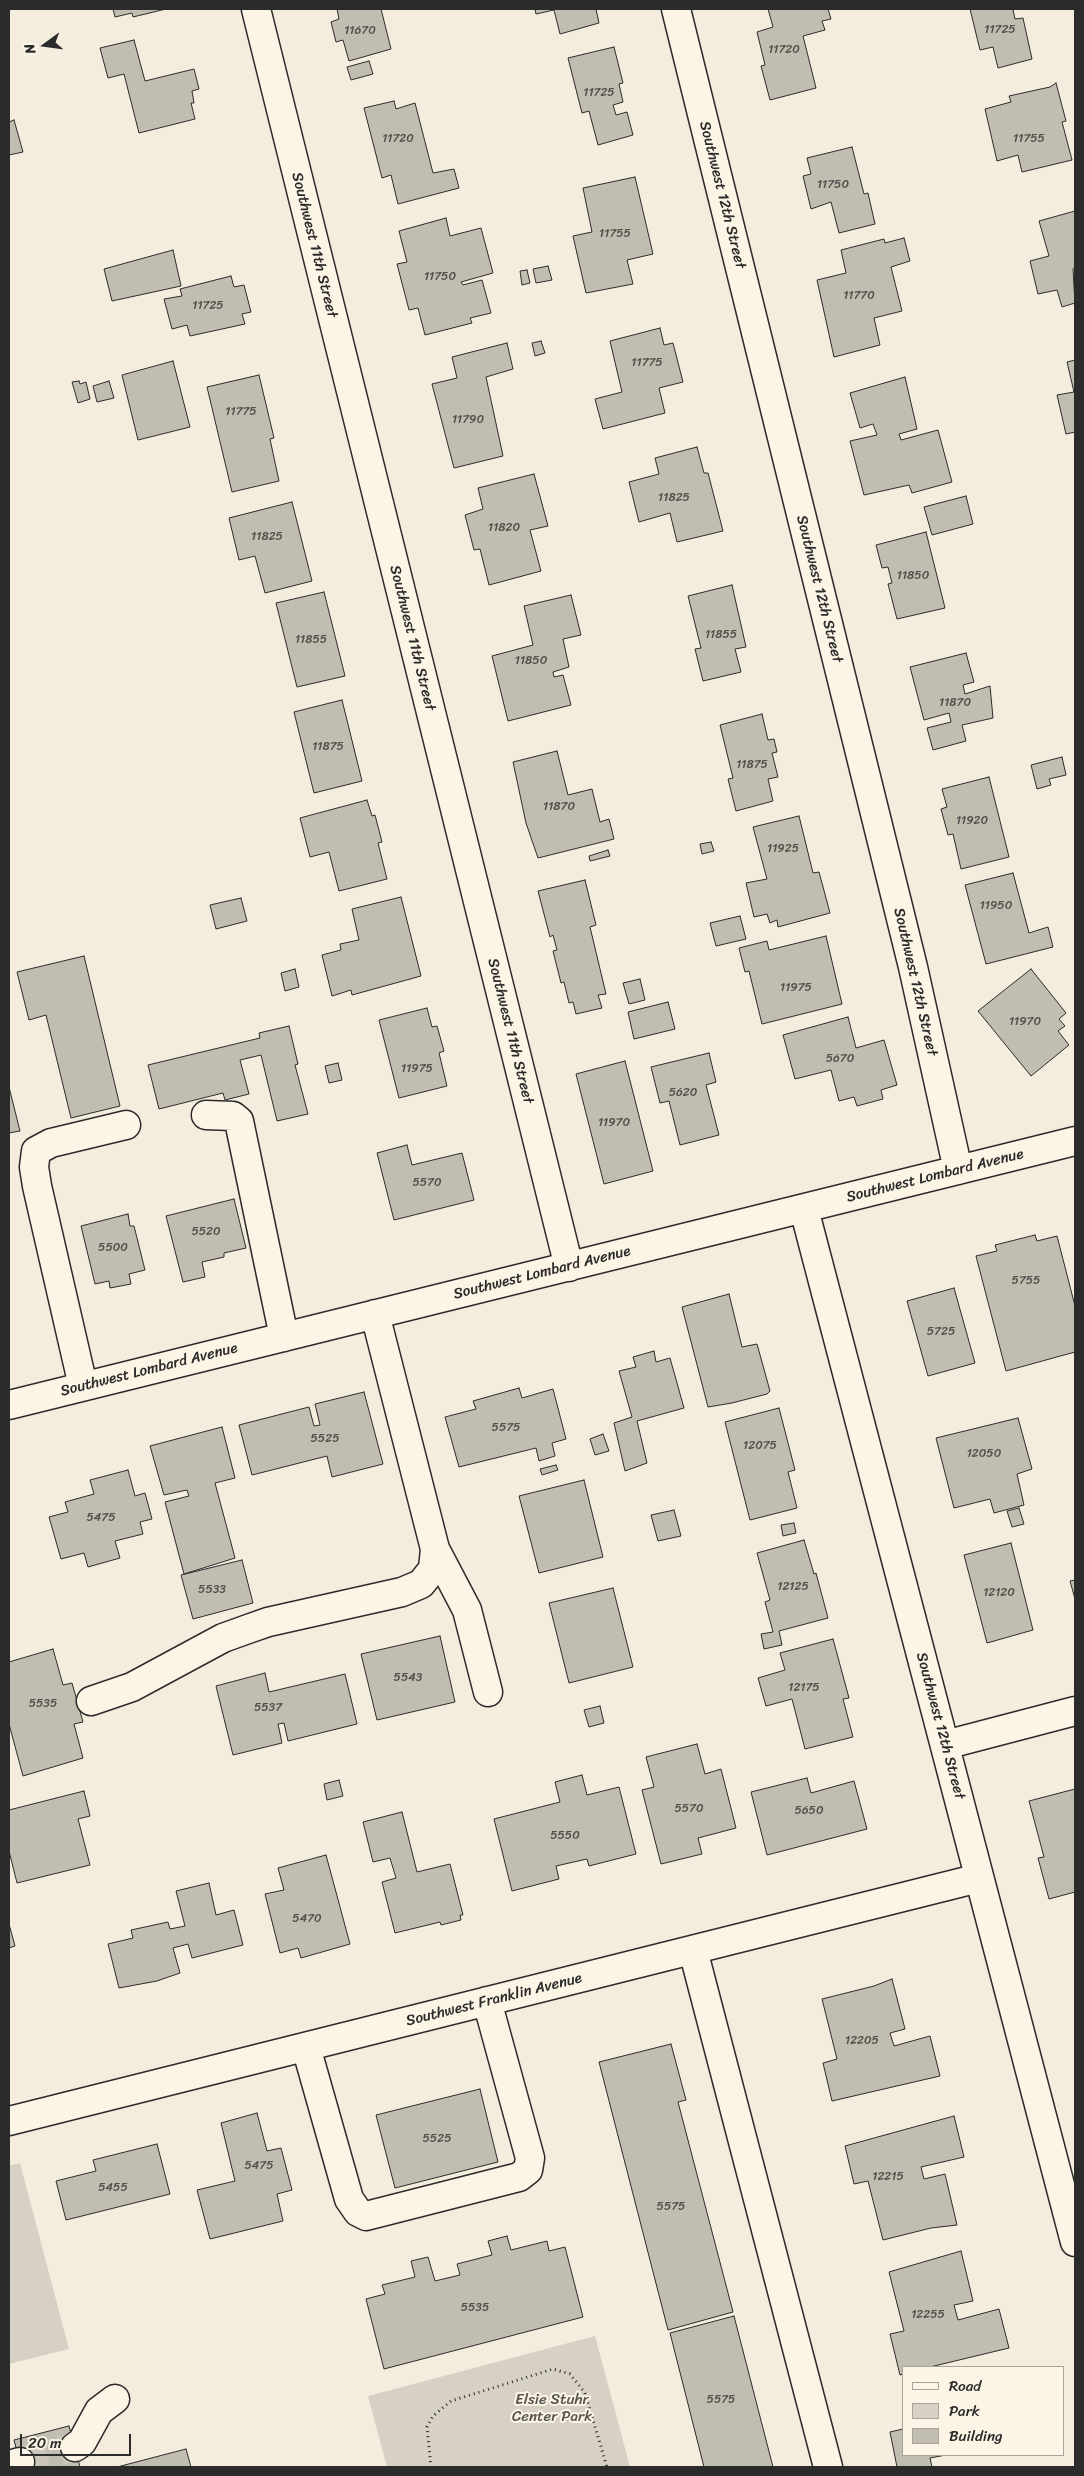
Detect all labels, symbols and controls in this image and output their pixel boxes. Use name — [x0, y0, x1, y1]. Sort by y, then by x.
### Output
north arrow — [20, 20, 70, 70]
house number: 11725 — [984, 23, 1016, 37]
house number: 11670 — [344, 24, 376, 38]
text: N — [17, 41, 43, 56]
house number: 11720 — [768, 43, 800, 57]
house number: 11725 — [583, 86, 615, 100]
street label: Southwest 12th Street — [695, 119, 749, 271]
house number: 11720 — [382, 132, 414, 146]
house number: 11755 — [1013, 132, 1045, 146]
street label: Southwest 11th Street — [287, 170, 341, 320]
house number: 11750 — [817, 178, 849, 192]
house number: 11755 — [599, 227, 631, 241]
house number: 11750 — [424, 270, 456, 284]
house number: 11770 — [843, 289, 875, 303]
house number: 11725 — [192, 299, 224, 313]
house number: 11775 — [631, 356, 663, 370]
house number: 11775 — [225, 405, 257, 419]
house number: 11790 — [452, 413, 484, 427]
house number: 11825 — [658, 491, 690, 505]
street label: Southwest 12th Street — [792, 513, 846, 665]
house number: 11820 — [488, 521, 520, 535]
house number: 11825 — [251, 530, 283, 544]
street label: Southwest 11th Street — [385, 563, 439, 713]
house number: 11850 — [897, 569, 929, 583]
house number: 11855 — [705, 628, 737, 642]
house number: 11855 — [295, 633, 327, 647]
house number: 11850 — [515, 654, 547, 668]
house number: 11870 — [939, 696, 971, 710]
house number: 11875 — [312, 740, 344, 754]
house number: 11875 — [736, 758, 768, 772]
house number: 11870 — [543, 800, 575, 814]
house number: 11920 — [956, 814, 988, 828]
house number: 11925 — [767, 842, 799, 856]
house number: 11950 — [980, 899, 1012, 913]
street label: Southwest 12th Street — [889, 906, 941, 1058]
street label: Southwest 11th Street — [483, 956, 537, 1106]
house number: 11975 — [780, 981, 812, 995]
house number: 11970 — [1009, 1015, 1041, 1029]
house number: 5670 — [826, 1052, 854, 1066]
house number: 11975 — [401, 1062, 433, 1076]
house number: 5620 — [669, 1086, 697, 1100]
house number: 11970 — [598, 1116, 630, 1130]
street label: Southwest Lombard Avenue — [845, 1145, 1025, 1207]
house number: 5570 — [412, 1176, 442, 1190]
house number: 5520 — [191, 1225, 221, 1239]
house number: 5500 — [98, 1241, 128, 1255]
street label: Southwest Lombard Avenue — [452, 1242, 632, 1304]
house number: 5755 — [1012, 1274, 1040, 1288]
house number: 5725 — [927, 1325, 955, 1339]
street label: Southwest Lombard Avenue — [59, 1339, 239, 1401]
house number: 5575 — [492, 1421, 520, 1435]
house number: 5525 — [311, 1432, 339, 1446]
house number: 12075 — [743, 1439, 777, 1453]
house number: 12050 — [967, 1447, 1001, 1461]
house number: 5475 — [86, 1511, 116, 1525]
house number: 12125 — [777, 1580, 809, 1594]
house number: 5533 — [198, 1583, 226, 1597]
house number: 12120 — [983, 1586, 1015, 1600]
street label: Southwest 12th Street — [912, 1651, 968, 1801]
house number: 5543 — [394, 1671, 422, 1685]
house number: 12175 — [788, 1681, 820, 1695]
house number: 5535 — [29, 1697, 57, 1711]
house number: 5537 — [254, 1701, 282, 1715]
house number: 5570 — [674, 1802, 704, 1816]
house number: 5650 — [794, 1804, 824, 1818]
house number: 5550 — [550, 1829, 580, 1843]
house number: 5470 — [292, 1912, 322, 1926]
street label: Southwest Franklin Avenue — [404, 1969, 584, 2031]
house number: 12205 — [845, 2034, 879, 2048]
house number: 5525 — [423, 2132, 451, 2146]
house number: 5475 — [244, 2159, 274, 2173]
house number: 12215 — [872, 2170, 904, 2184]
house number: 5455 — [98, 2181, 128, 2195]
house number: 5575 — [657, 2200, 685, 2214]
house number: 5535 — [461, 2301, 489, 2315]
house number: 12255 — [911, 2308, 945, 2322]
legend — [902, 2366, 1064, 2456]
text: Road — [949, 2373, 981, 2399]
park label: Elsie Stuhr Center Park — [512, 2391, 592, 2426]
house number: 5575 — [707, 2393, 735, 2407]
text: Park — [949, 2398, 980, 2424]
text: Building — [949, 2423, 1003, 2449]
scale bar — [22, 2424, 134, 2456]
text: 20 m — [28, 2430, 62, 2456]

